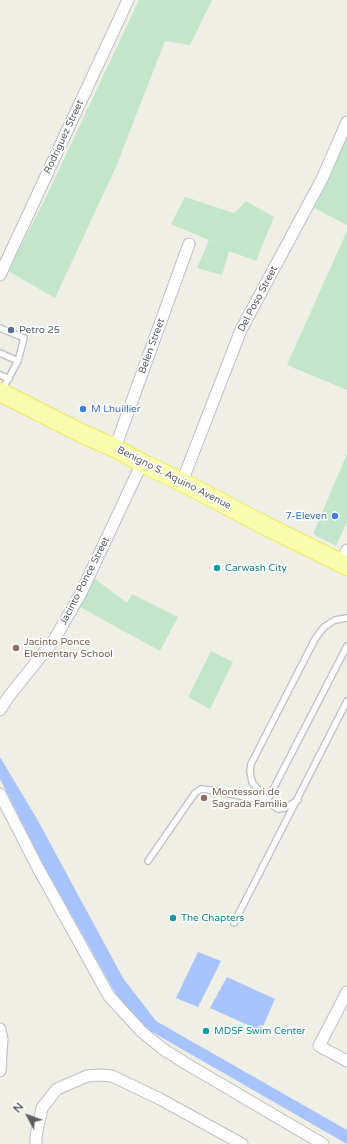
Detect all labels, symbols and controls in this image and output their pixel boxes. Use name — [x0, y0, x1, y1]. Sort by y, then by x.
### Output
street label: Rodriguez Street — [42, 98, 86, 176]
street label: Del Poso Street — [236, 264, 280, 334]
street label: Belen Street — [136, 317, 168, 375]
place label: Petro 25 — [19, 324, 60, 336]
marker: Petro 25 — [6, 325, 16, 335]
place label: M Lhuillier — [91, 403, 141, 415]
marker: M Lhuillier — [78, 404, 88, 414]
street label: Benigno S. Aquino Avenue — [115, 444, 233, 512]
place label: 7-Eleven — [285, 510, 327, 522]
marker: 7-Eleven — [330, 511, 340, 521]
street label: Jacinto Ponce Street — [58, 535, 112, 627]
place label: Carwash City — [225, 562, 287, 574]
marker: Carwash City — [212, 563, 222, 573]
place label: Jacinto Ponce Elementary School — [24, 636, 113, 660]
marker: Jacinto Ponce Elementary School — [11, 643, 21, 653]
place label: Montessori de Sagrada Familia — [212, 786, 287, 810]
marker: Montessori de Sagrada Familia — [199, 793, 209, 803]
place label: The Chapters — [181, 912, 244, 924]
marker: The Chapters — [168, 913, 178, 923]
place label: MDSF Swim Center — [214, 1025, 306, 1037]
marker: MDSF Swim Center — [201, 1026, 211, 1036]
north arrow — [8, 1096, 48, 1136]
text: N — [11, 1100, 26, 1115]

